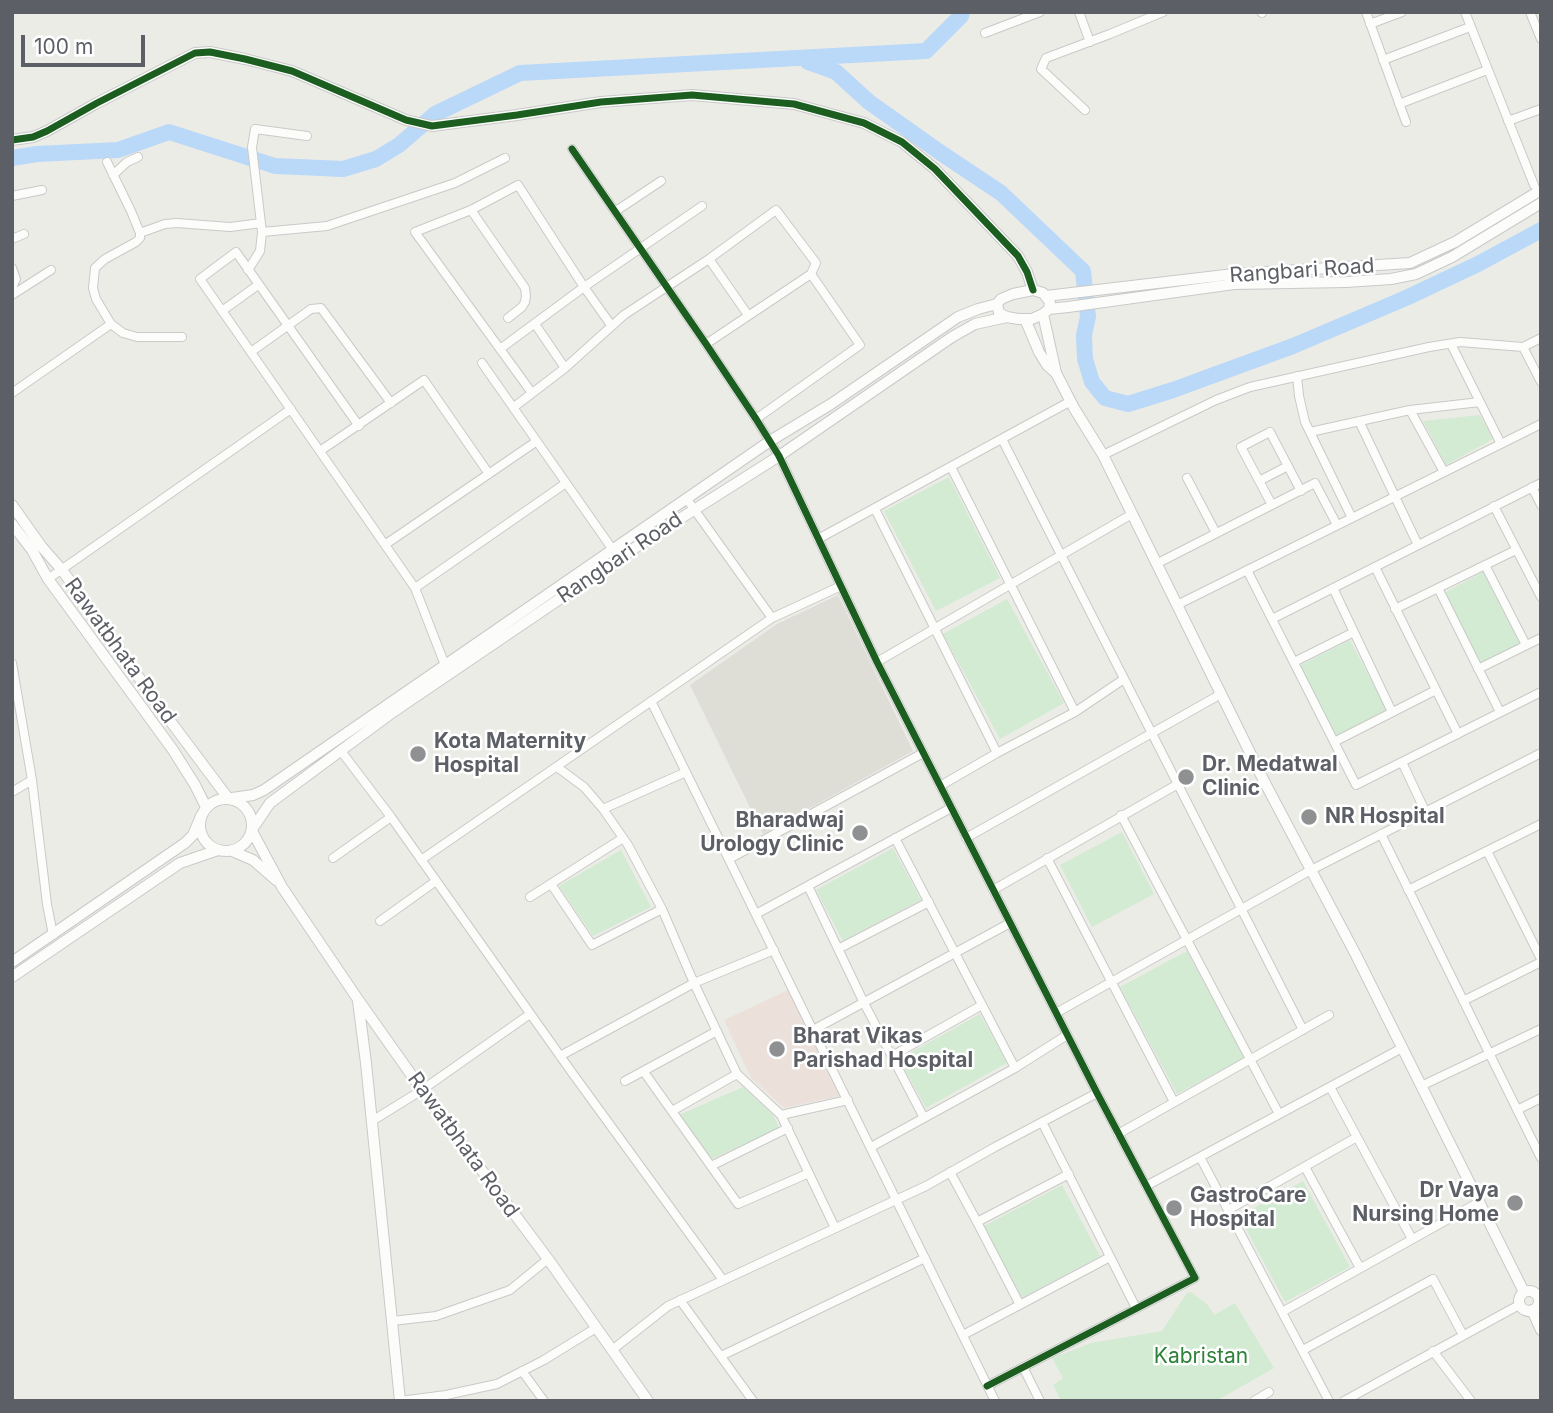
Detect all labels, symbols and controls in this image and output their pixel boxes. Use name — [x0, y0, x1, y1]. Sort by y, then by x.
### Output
scale bar — [24, 21, 149, 65]
text: 100 m — [34, 34, 93, 59]
street label: Rangbari Road — [1229, 253, 1375, 289]
street label: Rangbari Road — [553, 507, 687, 609]
street label: Rawatbhata Road — [59, 573, 181, 729]
place label: Kota Maternity Hospital — [434, 729, 586, 779]
marker: Kota Maternity Hospital — [408, 744, 428, 764]
place label: Dr. Medatwal Clinic — [1202, 752, 1338, 802]
marker: Dr. Medatwal Clinic — [1176, 767, 1196, 787]
place label: NR Hospital — [1325, 804, 1445, 830]
marker: NR Hospital — [1299, 807, 1319, 827]
place label: Bharadwaj Urology Clinic — [700, 808, 844, 858]
marker: Bharadwaj Urology Clinic — [850, 823, 870, 843]
place label: Bharat Vikas Parishad Hospital — [793, 1024, 973, 1074]
marker: Bharat Vikas Parishad Hospital — [767, 1039, 787, 1059]
street label: Rawatbhata Road — [402, 1067, 524, 1223]
place label: Dr Vaya Nursing Home — [1352, 1178, 1499, 1228]
place label: GastroCare Hospital — [1190, 1183, 1307, 1233]
marker: Dr Vaya Nursing Home — [1505, 1193, 1525, 1213]
marker: GastroCare Hospital — [1164, 1198, 1184, 1218]
park label: Kabristan — [1154, 1344, 1248, 1370]

